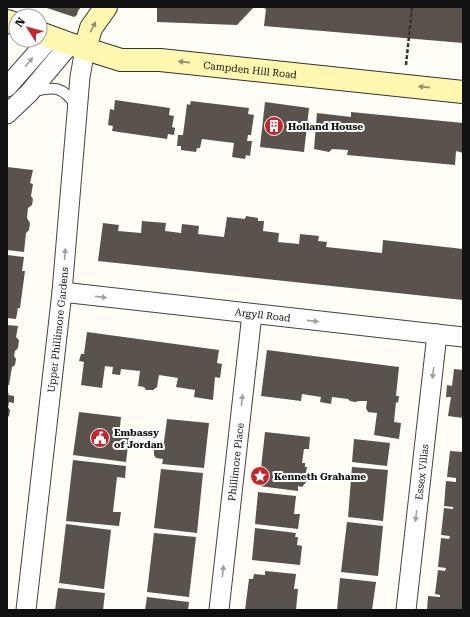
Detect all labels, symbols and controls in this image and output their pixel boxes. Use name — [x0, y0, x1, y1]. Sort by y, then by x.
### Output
north arrow — [8, 8, 48, 48]
text: N — [13, 15, 28, 30]
one-way arrow — [90, 21, 96, 32]
one-way arrow — [24, 57, 33, 67]
one-way arrow — [177, 59, 190, 66]
street label: Campden Hill Road — [203, 60, 298, 80]
one-way arrow — [418, 84, 430, 91]
building icon: Holland House — [263, 115, 285, 137]
place label: Holland House — [288, 121, 363, 132]
one-way arrow — [62, 248, 69, 260]
street label: Upper Phillimore Gardens — [46, 266, 70, 393]
one-way arrow — [95, 294, 107, 300]
street label: Argyll Road — [234, 306, 292, 324]
one-way arrow — [307, 318, 319, 324]
one-way arrow — [430, 367, 436, 379]
one-way arrow — [239, 394, 245, 406]
street label: Phillimore Place — [226, 422, 246, 502]
public building icon: Embassy of Jordan — [89, 427, 111, 449]
place label: Embassy of Jordan — [114, 427, 164, 450]
street label: Essex Villas — [413, 443, 431, 500]
place icon: Kenneth Grahame — [249, 465, 271, 487]
place label: Kenneth Grahame — [274, 471, 366, 482]
one-way arrow — [413, 510, 420, 522]
one-way arrow — [220, 565, 226, 577]

